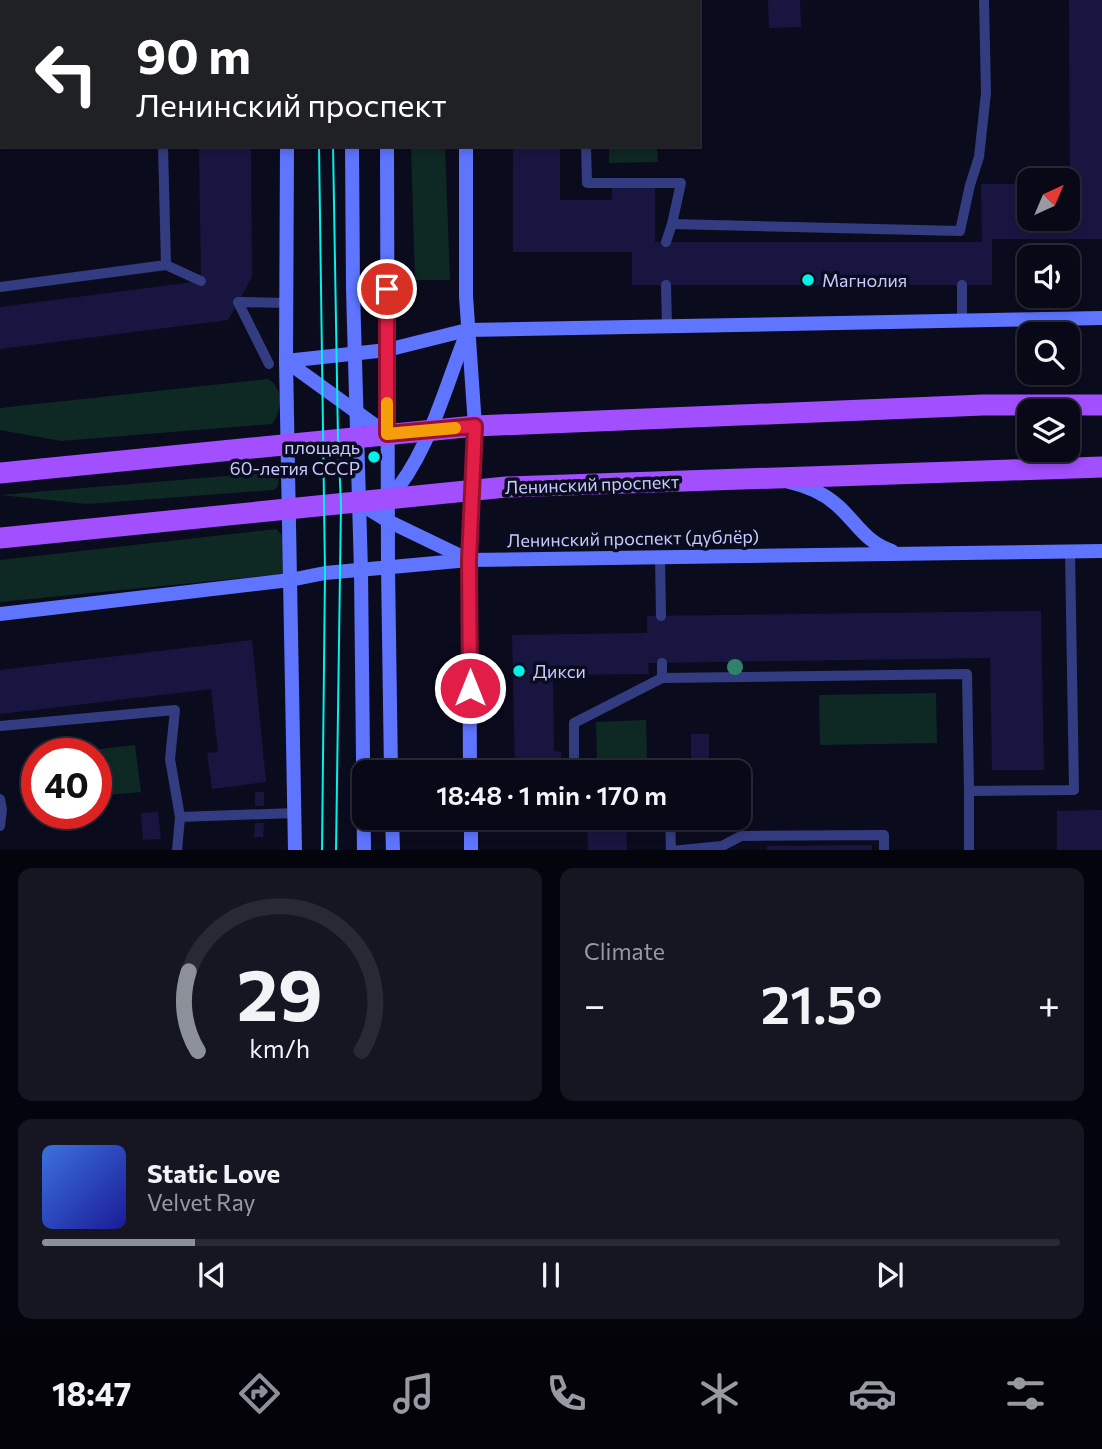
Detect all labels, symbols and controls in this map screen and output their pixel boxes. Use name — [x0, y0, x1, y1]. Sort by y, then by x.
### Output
text: 90 m — [136, 24, 251, 84]
icon: left — [21, 28, 112, 119]
text: Ленинский проспект — [136, 84, 447, 124]
north arrow — [1017, 168, 1080, 231]
map controls — [1017, 168, 1080, 462]
button: sound — [1017, 245, 1080, 308]
pin — [357, 259, 417, 319]
place label: Магнолия — [822, 269, 907, 291]
icon: arrive — [368, 270, 406, 308]
marker: Магнолия — [800, 272, 816, 288]
button: search — [1017, 322, 1080, 385]
button: layers — [1017, 399, 1080, 462]
place label: площадь 60-летия СССР — [230, 436, 360, 479]
marker: площадь 60-летия СССР — [366, 449, 382, 465]
street label: Ленинский проспект — [504, 470, 680, 498]
street label: Ленинский проспект (дублёр) — [507, 525, 759, 551]
position arrow — [433, 651, 507, 725]
place label: Дикси — [533, 660, 586, 682]
marker: Дикси — [511, 663, 527, 679]
speed limit sign: 40 — [21, 738, 112, 829]
text: 18:48 · 1 min · 170 m — [436, 779, 667, 810]
text: Climate — [584, 937, 665, 965]
text: 29 — [237, 947, 323, 1036]
text: 21.5° — [761, 971, 882, 1035]
text: − — [584, 980, 606, 1027]
text: + — [1038, 980, 1060, 1027]
text: km/h — [250, 1032, 310, 1062]
text: Static Love — [147, 1157, 280, 1188]
text: Velvet Ray — [147, 1188, 255, 1216]
icon: previous — [193, 1256, 231, 1294]
icon: pause — [532, 1256, 570, 1294]
icon: next — [871, 1256, 909, 1294]
icon: directions — [235, 1369, 284, 1418]
icon: music — [389, 1369, 438, 1418]
icon: phone — [542, 1369, 591, 1418]
icon: climate — [695, 1369, 744, 1418]
icon: car — [848, 1369, 897, 1418]
icon: filters — [1001, 1369, 1050, 1418]
text: 18:47 — [52, 1373, 131, 1413]

